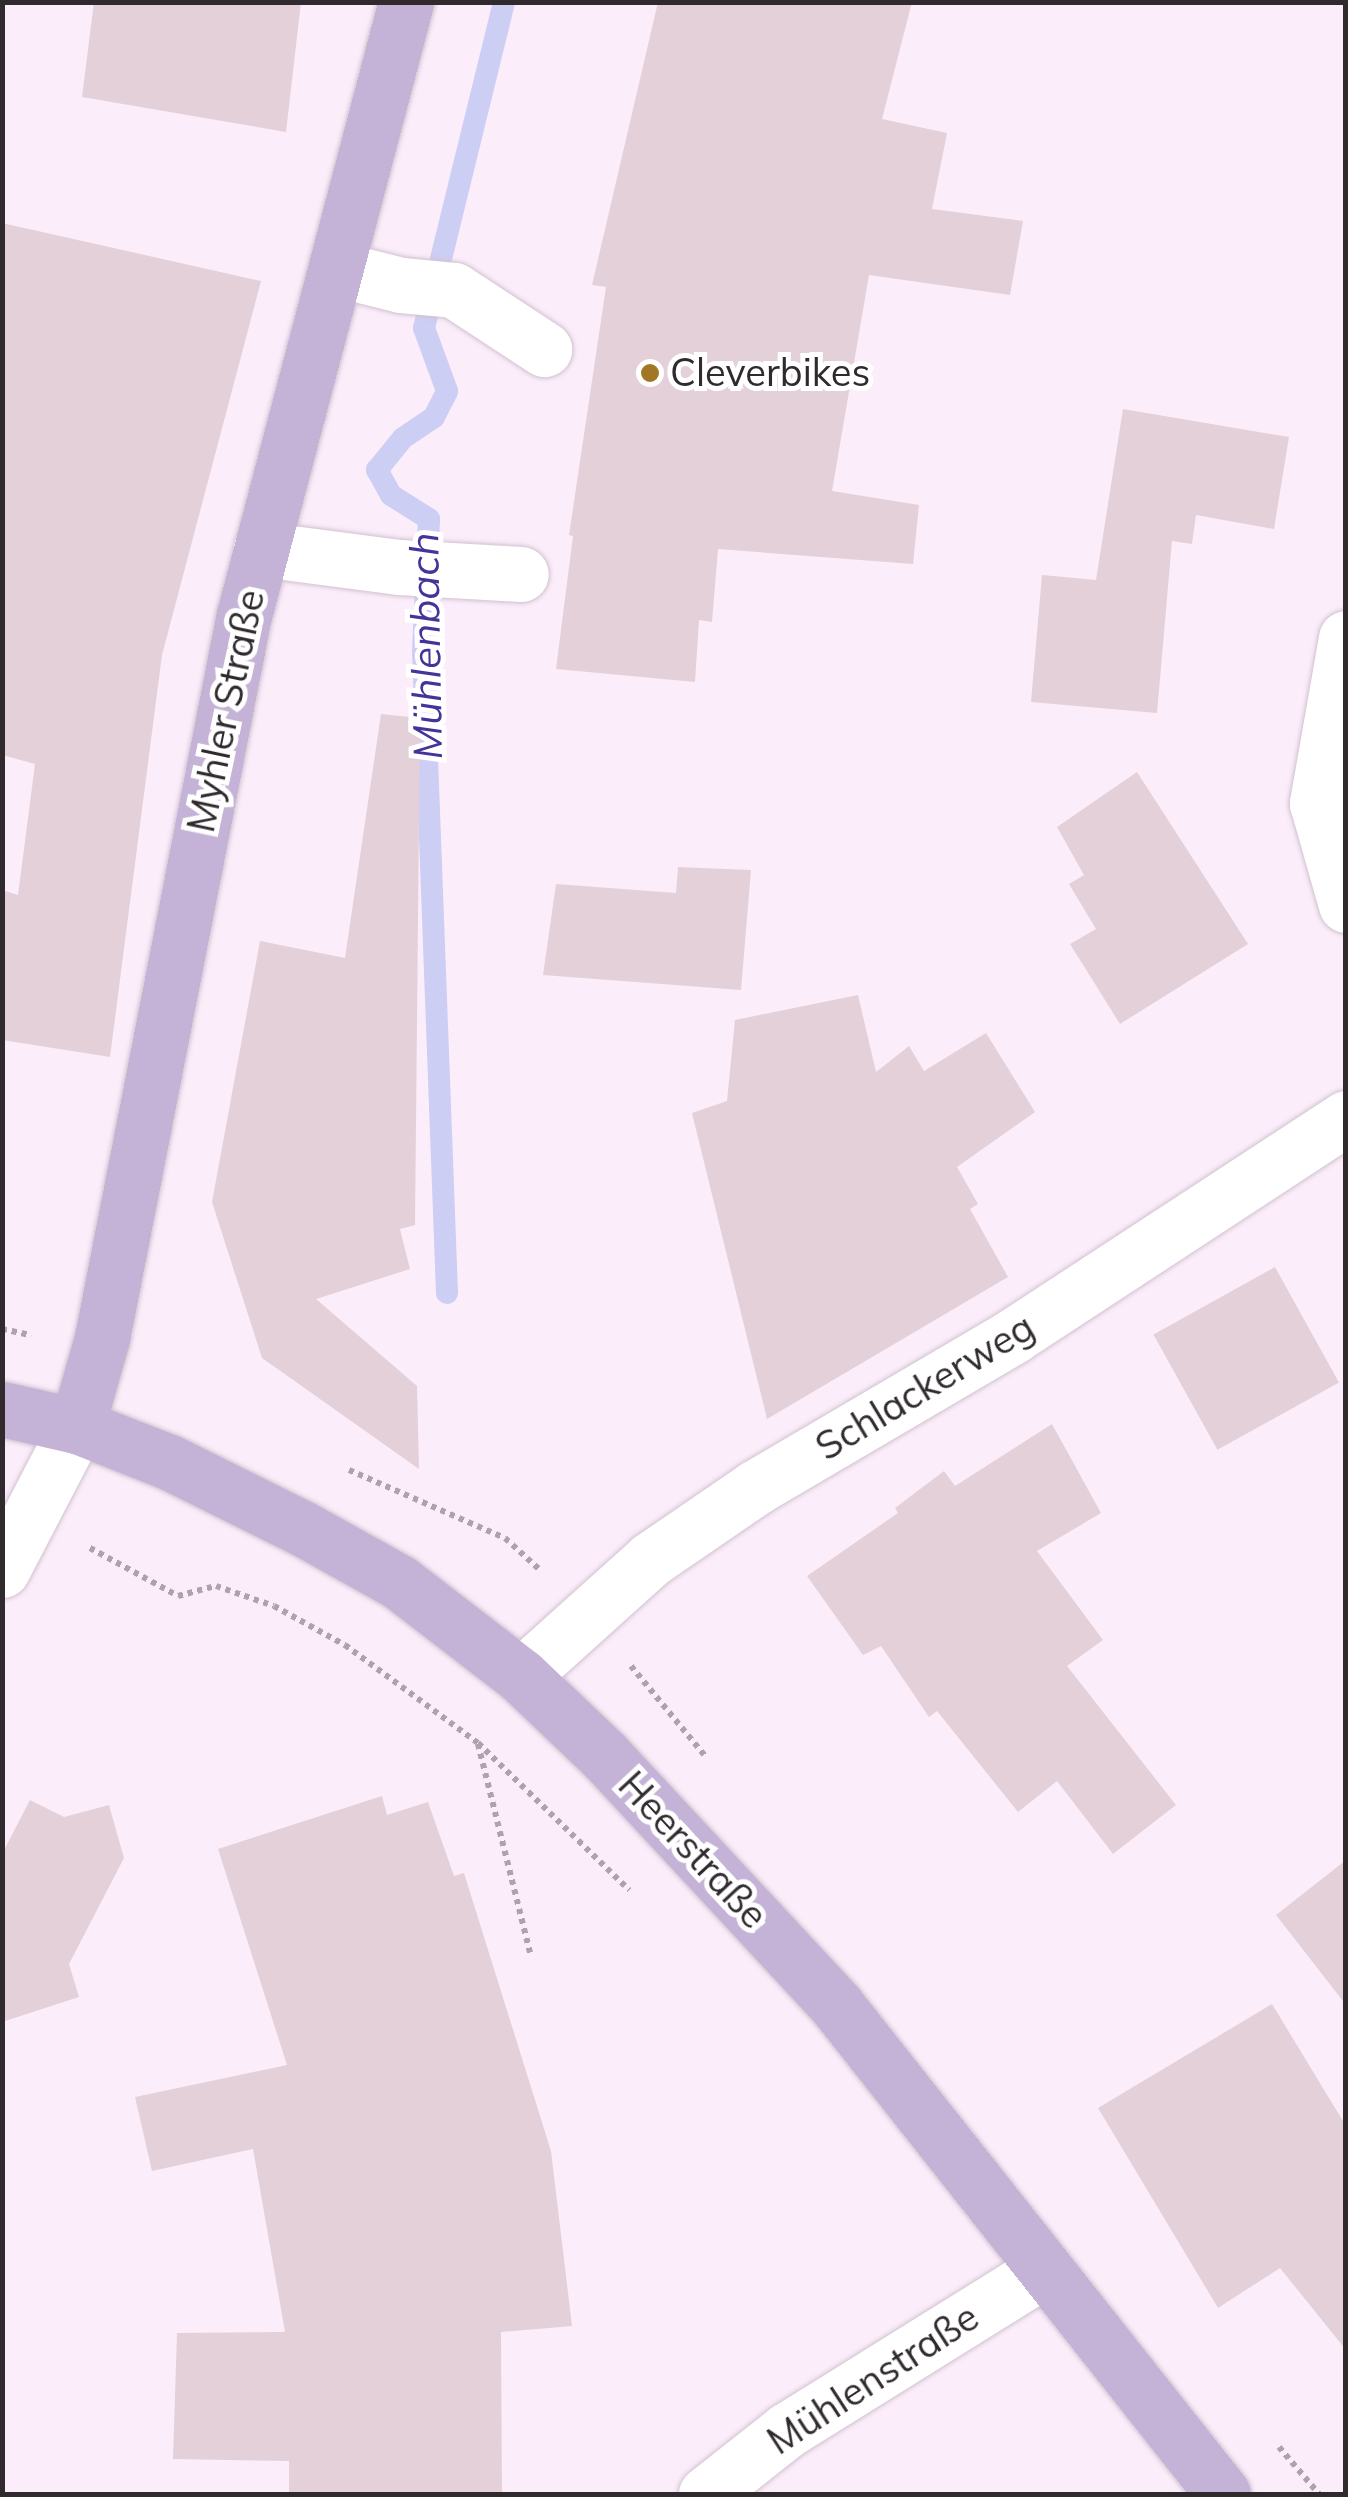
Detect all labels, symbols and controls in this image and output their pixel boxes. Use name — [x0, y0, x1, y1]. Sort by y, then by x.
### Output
place label: Cleverbikes — [670, 350, 870, 396]
marker: Cleverbikes — [639, 362, 661, 384]
water label: Mühlenbach — [399, 532, 451, 760]
street label: Myhler Straße — [178, 586, 274, 836]
street label: Schlackerweg — [808, 1304, 1042, 1470]
street label: Heerstraße — [609, 1762, 777, 1938]
street label: Mühlenstraße — [759, 2294, 987, 2464]

